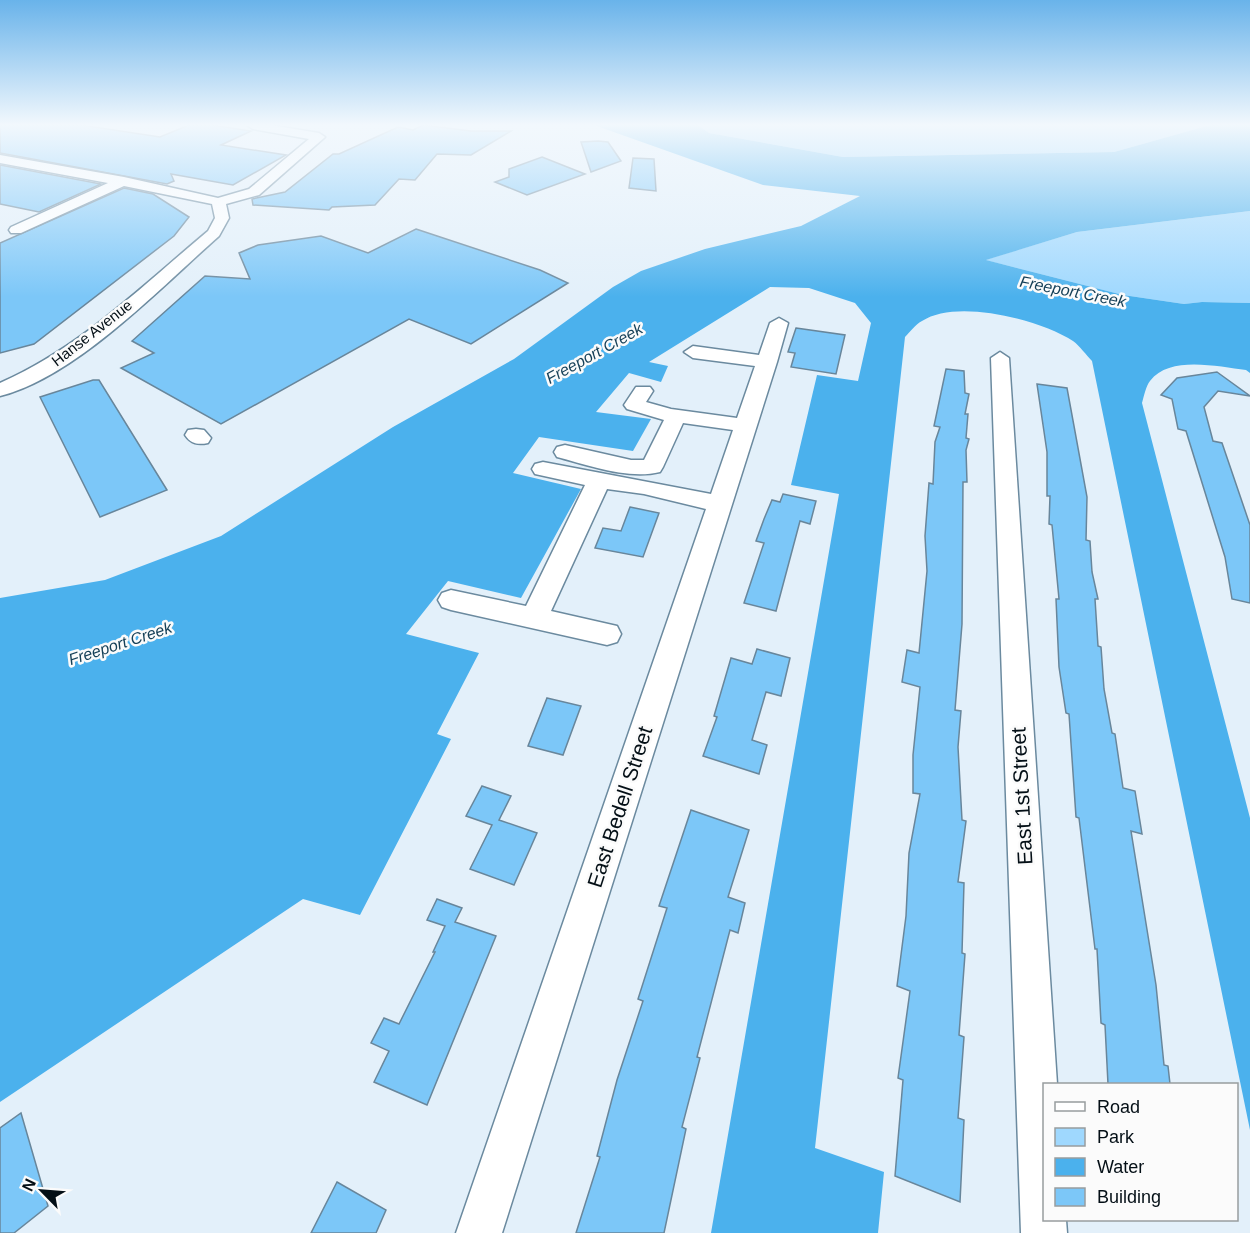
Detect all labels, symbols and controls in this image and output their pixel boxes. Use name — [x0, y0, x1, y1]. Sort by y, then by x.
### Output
water label: Freeport Creek — [1018, 273, 1128, 310]
street label: Hanse Avenue — [48, 296, 135, 369]
water label: Freeport Creek — [543, 319, 646, 387]
water label: Freeport Creek — [66, 618, 175, 668]
street label: East Bedell Street — [583, 723, 656, 890]
street label: East 1st Street — [1006, 726, 1037, 865]
legend — [1043, 1083, 1238, 1221]
text: Road — [1097, 1097, 1140, 1117]
text: Park — [1097, 1127, 1135, 1147]
text: Water — [1097, 1157, 1144, 1177]
north arrow — [12, 1161, 72, 1221]
text: N — [19, 1176, 39, 1194]
text: Building — [1097, 1187, 1161, 1207]

